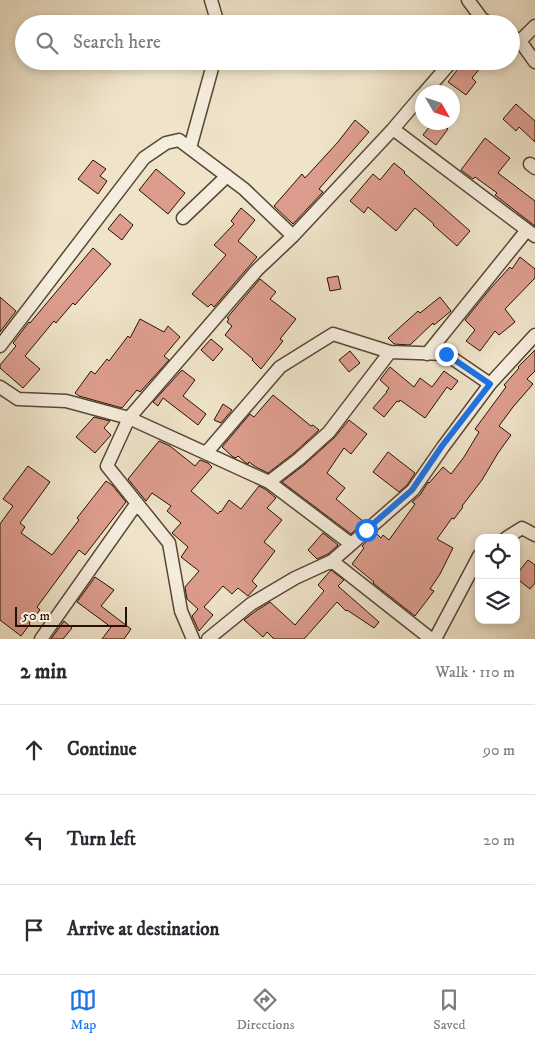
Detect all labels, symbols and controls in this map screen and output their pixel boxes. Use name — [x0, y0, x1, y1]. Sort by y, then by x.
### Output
search box — [15, 15, 520, 70]
icon: search — [33, 29, 61, 57]
text: Search here — [73, 31, 161, 54]
north arrow — [415, 85, 460, 130]
route end — [435, 343, 458, 366]
route start — [355, 519, 378, 542]
map controls — [475, 534, 520, 624]
button: locate — [475, 534, 520, 579]
button: layers — [475, 579, 520, 624]
scale bar — [15, 604, 128, 627]
text: 50 m — [22, 607, 50, 625]
text: 2 min — [20, 659, 67, 685]
text: Walk · 110 m — [435, 662, 515, 682]
icon: ahead — [20, 736, 48, 764]
text: Continue — [67, 738, 137, 761]
text: 90 m — [483, 740, 515, 760]
icon: left — [20, 826, 48, 854]
text: Turn left — [67, 828, 136, 851]
text: 20 m — [483, 830, 515, 850]
icon: arrive — [20, 916, 48, 944]
text: Arrive at destination — [67, 918, 219, 941]
tab: Map — [69, 986, 97, 1034]
tab: Directions — [236, 986, 294, 1034]
tab: Saved — [433, 986, 466, 1034]

